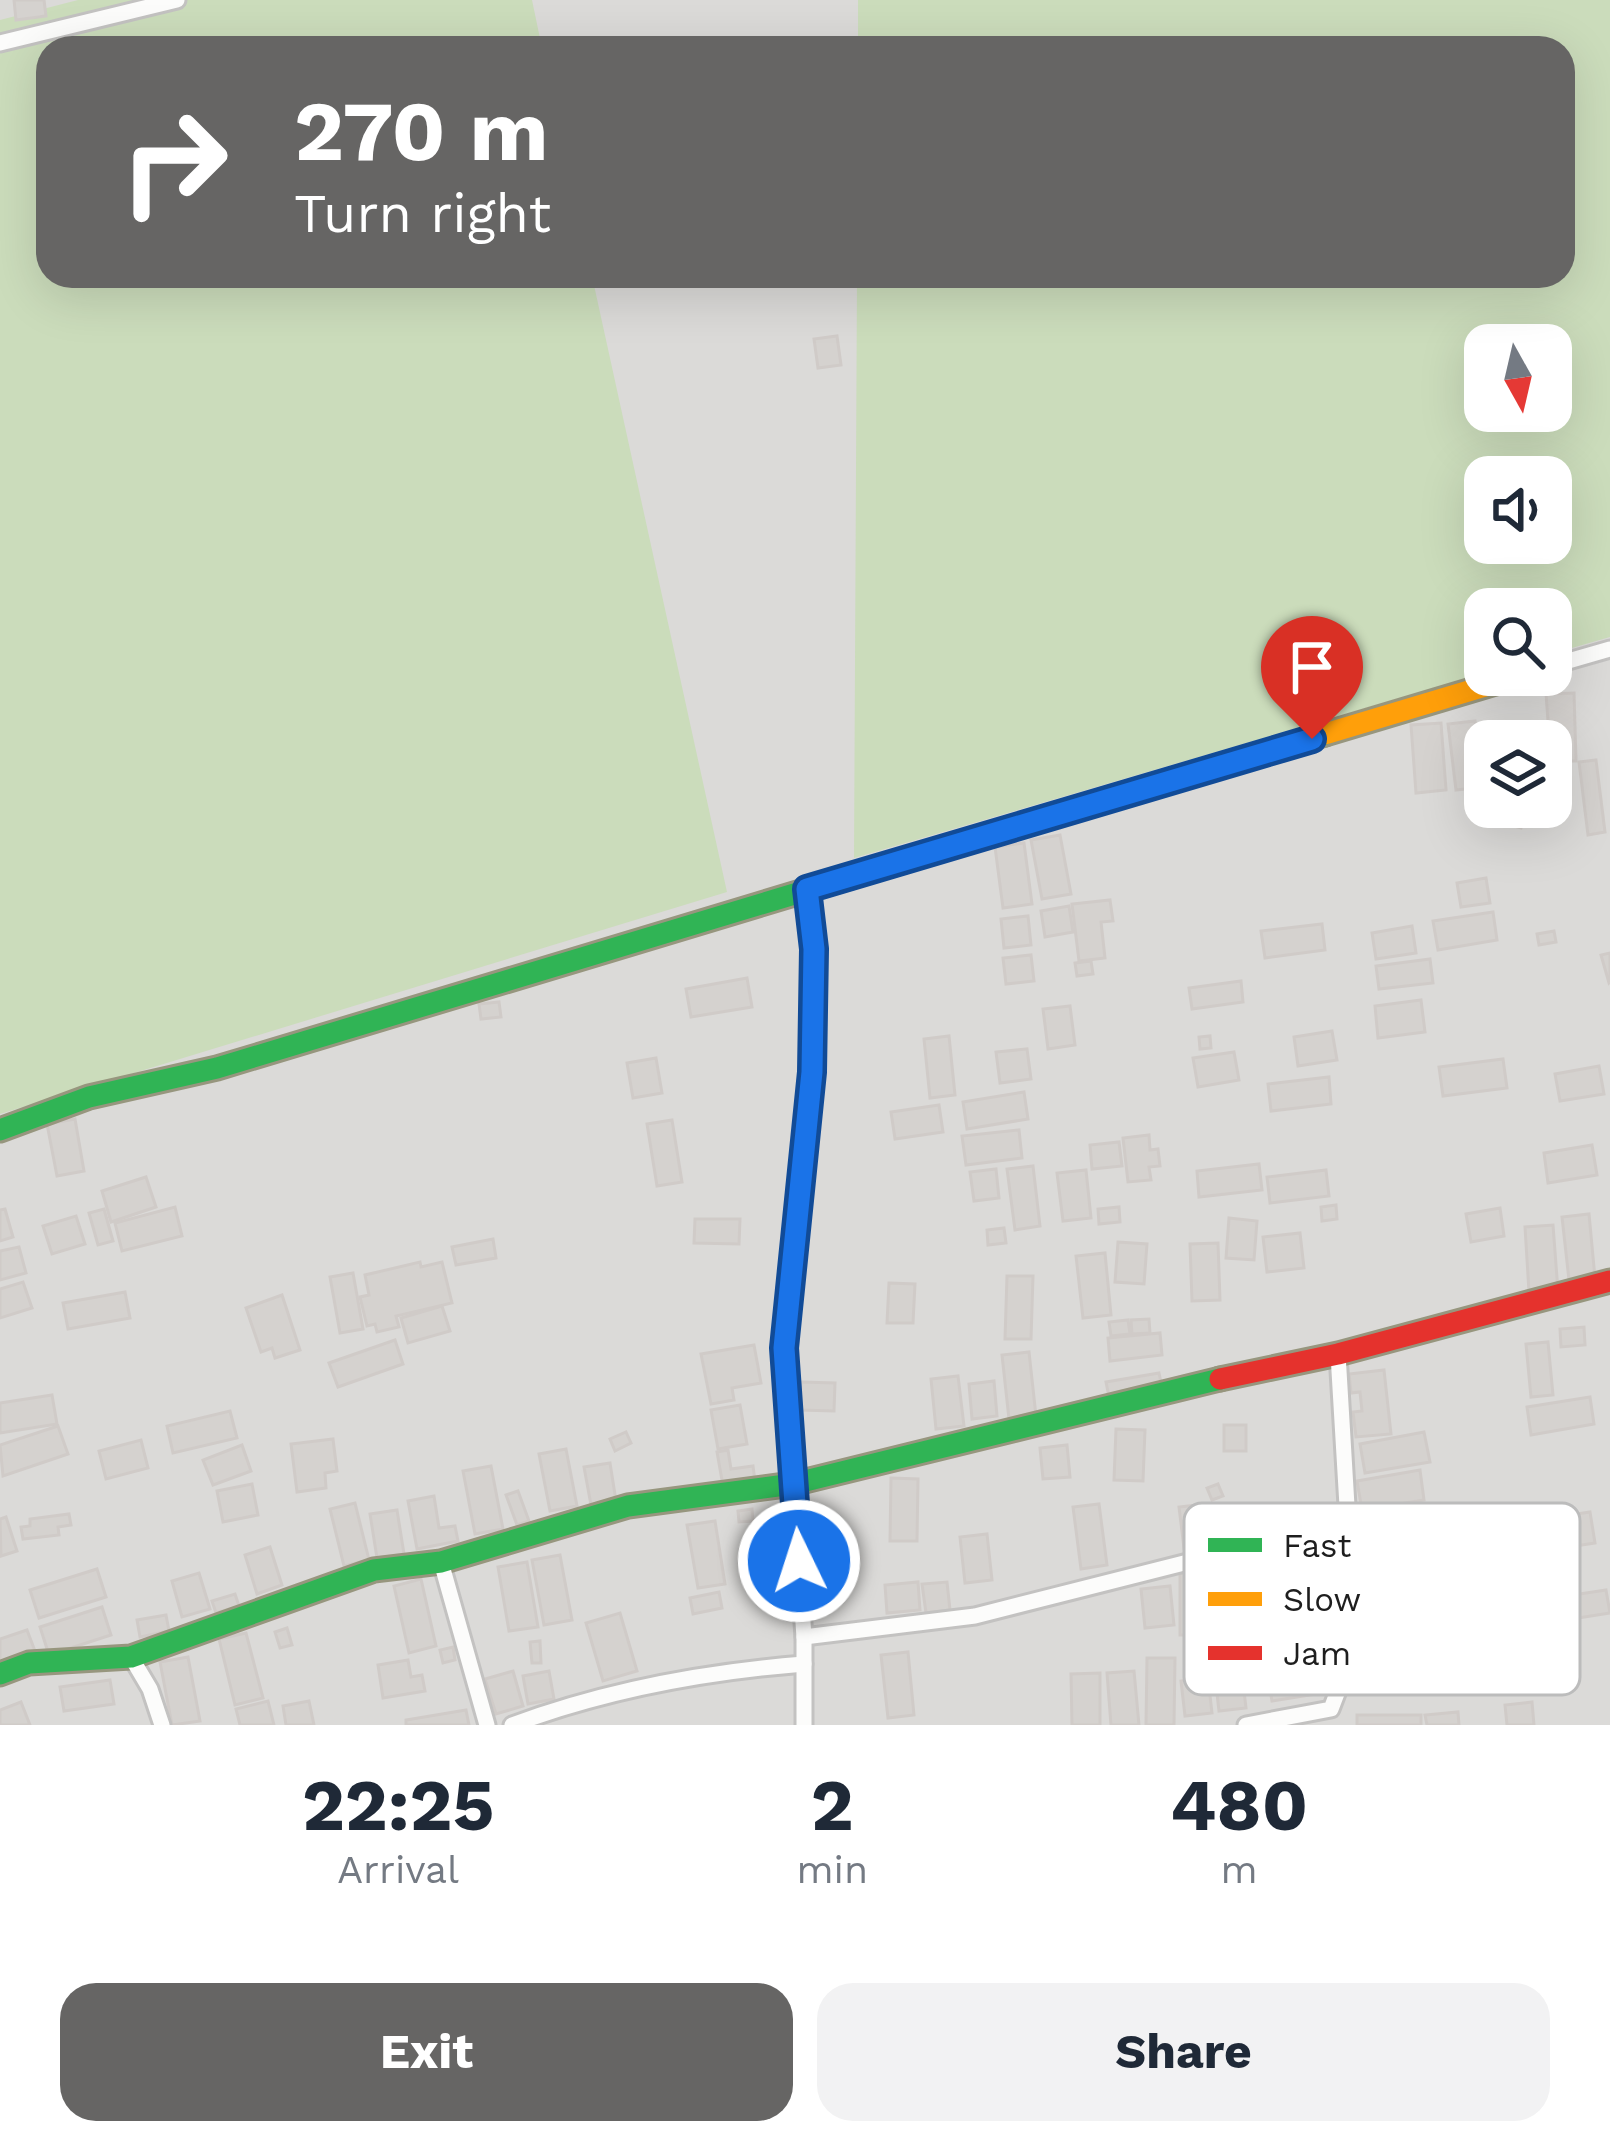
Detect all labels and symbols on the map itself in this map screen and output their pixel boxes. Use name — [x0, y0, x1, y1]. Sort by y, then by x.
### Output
north arrow — [1464, 324, 1572, 432]
pin — [1261, 616, 1363, 739]
position arrow — [736, 1498, 862, 1624]
legend — [1184, 1503, 1580, 1695]
text: Fast — [1283, 1526, 1352, 1565]
text: Slow — [1283, 1580, 1361, 1619]
text: Jam — [1283, 1634, 1351, 1673]

